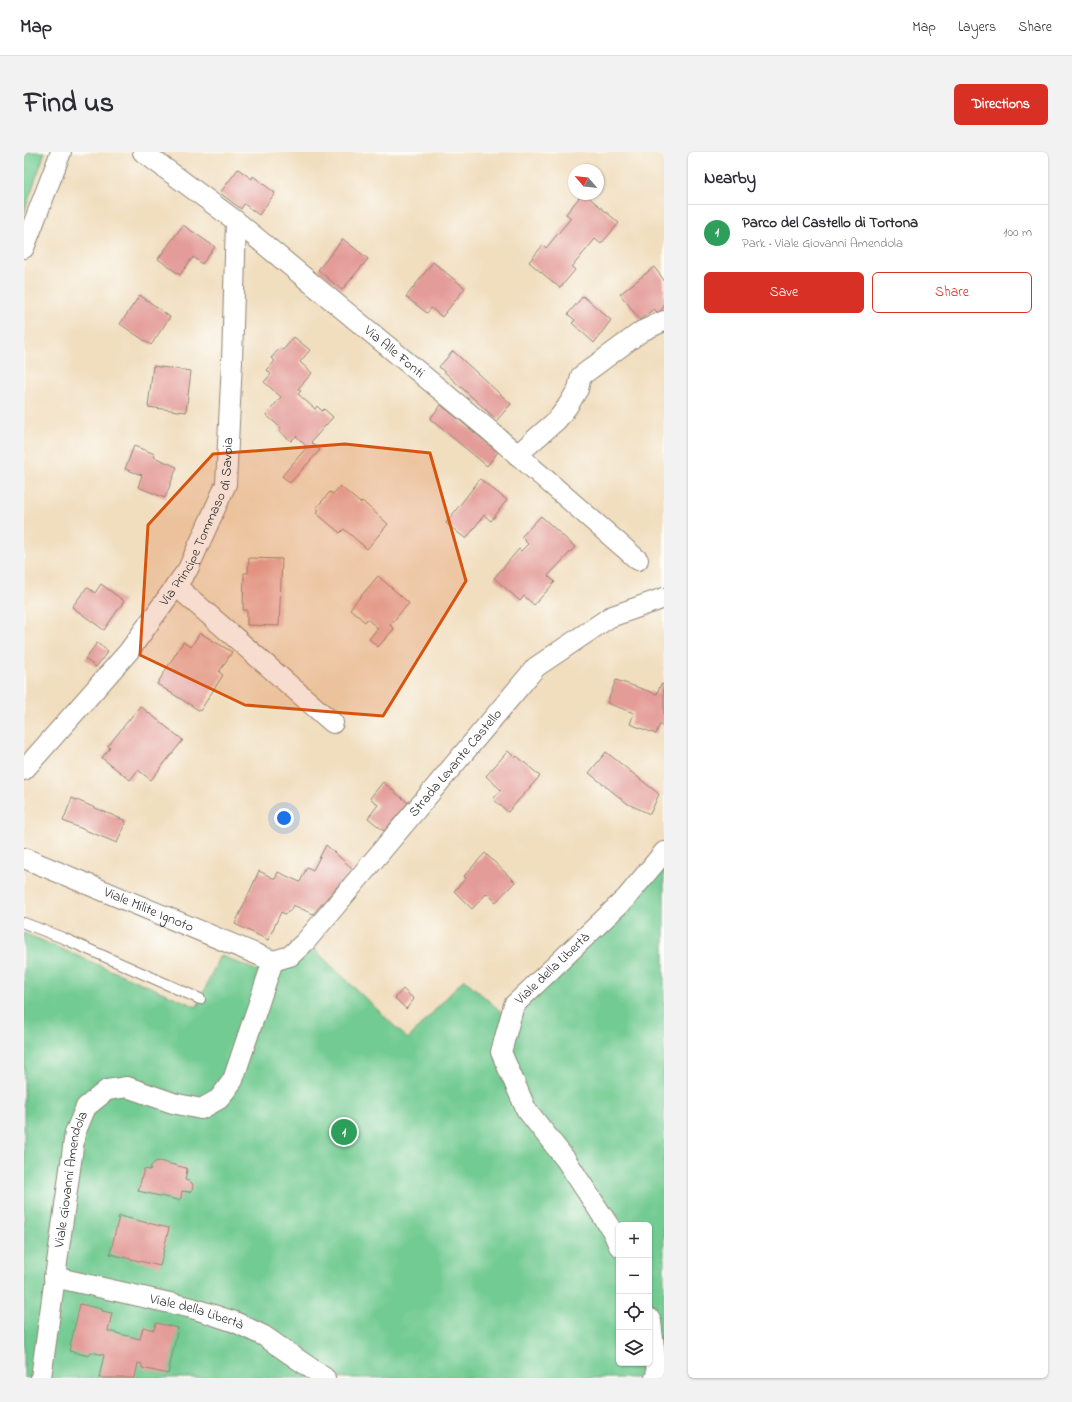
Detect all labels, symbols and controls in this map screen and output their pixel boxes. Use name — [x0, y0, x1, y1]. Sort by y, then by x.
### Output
text: Map — [20, 14, 52, 41]
text: Map — [912, 17, 936, 38]
text: Layers — [958, 17, 996, 38]
text: Share — [1018, 17, 1052, 38]
text: Find us — [24, 84, 114, 125]
button: Directions — [954, 84, 1048, 125]
north arrow — [568, 164, 604, 200]
text: Nearby — [704, 166, 756, 191]
text: Parco del Castello di Tortona — [742, 212, 918, 234]
text: 1 — [715, 223, 719, 242]
text: 100 m — [1003, 223, 1032, 242]
text: Park · Viale Giovanni Amendola — [742, 234, 903, 253]
button: Save — [704, 272, 864, 313]
button: Share — [872, 272, 1032, 313]
street label: Via Alle Fonti — [359, 320, 429, 383]
street label: Via Principe Tommaso di Savoia — [154, 437, 239, 611]
street label: Strada Levante Castello — [404, 704, 507, 822]
your location — [274, 808, 294, 828]
street label: Viale Milite Ignoto — [100, 881, 197, 938]
street label: Viale della Libertà — [509, 927, 595, 1010]
street label: Viale Giovanni Amendola — [49, 1108, 94, 1250]
pin: 1 — [331, 1117, 357, 1147]
map controls — [616, 1222, 652, 1366]
button: + — [616, 1222, 652, 1258]
button: − — [616, 1258, 652, 1294]
street label: Viale della Libertà — [147, 1288, 248, 1335]
button: locate — [616, 1294, 652, 1330]
button: layers — [616, 1330, 652, 1366]

